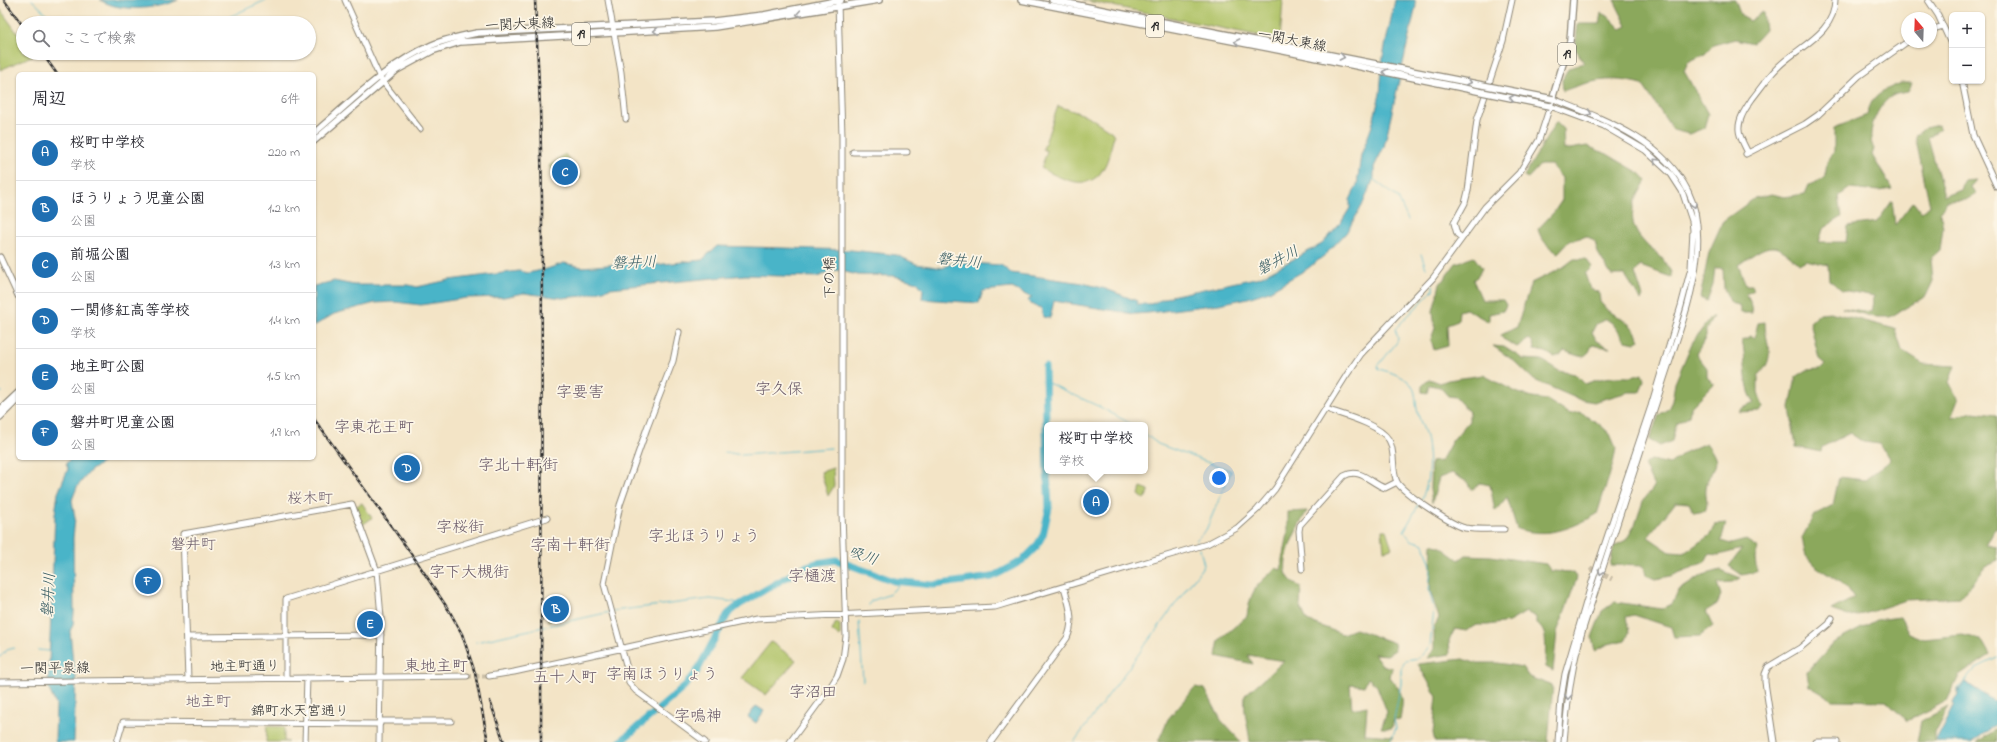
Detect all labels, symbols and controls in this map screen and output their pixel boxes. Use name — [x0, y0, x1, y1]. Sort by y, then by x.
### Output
one-way arrow — [796, 9, 802, 18]
north arrow — [1901, 12, 1937, 48]
map controls — [1949, 12, 1985, 84]
button: + — [1949, 12, 1985, 48]
street label: 一関大東線 — [484, 13, 556, 37]
road number: 19 — [1146, 15, 1164, 37]
search box — [16, 16, 316, 60]
road number: 19 — [572, 23, 590, 45]
street label: 一関大東線 — [1256, 24, 1328, 58]
one-way arrow — [653, 26, 659, 35]
icon: search — [30, 27, 52, 49]
text: ここで検索 — [62, 28, 137, 50]
one-way arrow — [1234, 38, 1240, 47]
road number: 19 — [1558, 43, 1576, 65]
button: − — [1949, 48, 1985, 84]
one-way arrow — [1339, 52, 1345, 61]
one-way arrow — [1382, 68, 1388, 77]
one-way arrow — [1466, 78, 1473, 86]
text: 周辺 — [32, 87, 66, 112]
text: 6件 — [281, 90, 300, 109]
one-way arrow — [1509, 95, 1515, 103]
one-way arrow — [1586, 109, 1593, 117]
text: 桜町中学校 — [70, 132, 145, 154]
text: A — [41, 143, 49, 162]
text: 220 m — [268, 143, 300, 162]
text: 学校 — [70, 156, 96, 175]
pin: C — [552, 157, 578, 187]
one-way arrow — [1653, 158, 1661, 166]
text: ほうりょう児童公園 — [70, 188, 205, 210]
text: B — [41, 199, 49, 218]
text: 1.2 km — [268, 199, 300, 218]
one-way arrow — [1689, 202, 1697, 209]
text: 公園 — [70, 212, 96, 231]
water label: 磐井川 — [1253, 241, 1303, 281]
text: 前堀公園 — [70, 244, 130, 266]
water label: 磐井川 — [935, 248, 983, 274]
water label: 磐井川 — [611, 251, 657, 275]
text: C — [41, 255, 49, 274]
text: 1.3 km — [269, 255, 300, 274]
street label: 下の橋 — [820, 257, 841, 299]
text: 公園 — [70, 268, 96, 287]
text: 一関修紅高等学校 — [70, 300, 190, 322]
text: D — [40, 311, 50, 330]
text: 1.4 km — [269, 311, 300, 330]
text: 学校 — [70, 324, 96, 343]
text: 地主町公園 — [70, 356, 145, 378]
text: E — [41, 367, 49, 386]
text: 1.5 km — [267, 367, 300, 386]
district label: 字久保 — [755, 378, 803, 402]
text: 公園 — [70, 380, 96, 399]
district label: 字要害 — [556, 381, 604, 405]
text: 磐井町児童公園 — [70, 412, 175, 434]
district label: 字東花王町 — [334, 416, 414, 440]
popup — [1044, 422, 1148, 474]
text: F — [41, 423, 49, 442]
text: 1.9 km — [270, 423, 300, 442]
text: 桜町中学校 — [1058, 428, 1134, 450]
text: 公園 — [70, 436, 96, 455]
text: 学校 — [1058, 452, 1085, 471]
pin: D — [394, 453, 420, 483]
district label: 字北十軒街 — [478, 454, 558, 478]
your location — [1209, 468, 1229, 488]
pin: A — [1083, 487, 1109, 517]
district label: 桜木町 — [287, 488, 333, 510]
district label: 字桜街 — [436, 516, 484, 540]
district label: 字北ほうりょう — [648, 525, 760, 549]
district label: 磐井町 — [170, 534, 216, 556]
district label: 字南十軒街 — [530, 534, 610, 558]
water label: 吸川 — [845, 541, 881, 571]
district label: 字下大槻街 — [429, 561, 509, 585]
district label: 字樋渡 — [788, 565, 836, 589]
pin: F — [135, 566, 161, 596]
one-way arrow — [1597, 568, 1606, 575]
water label: 磐井川 — [37, 572, 61, 618]
pin: B — [543, 594, 569, 624]
pin: E — [357, 609, 383, 639]
district label: 東地主町 — [404, 655, 468, 679]
street label: 地主町通り — [210, 656, 280, 678]
street label: 一関平泉線 — [20, 658, 90, 680]
district label: 字南ほうりょう — [606, 663, 718, 687]
district label: 五十人町 — [533, 666, 597, 690]
district label: 字沼田 — [789, 681, 837, 705]
district label: 地主町 — [185, 691, 231, 713]
one-way arrow — [1563, 694, 1572, 700]
street label: 錦町水天宮通り — [251, 701, 349, 722]
district label: 字鳴神 — [674, 705, 722, 729]

